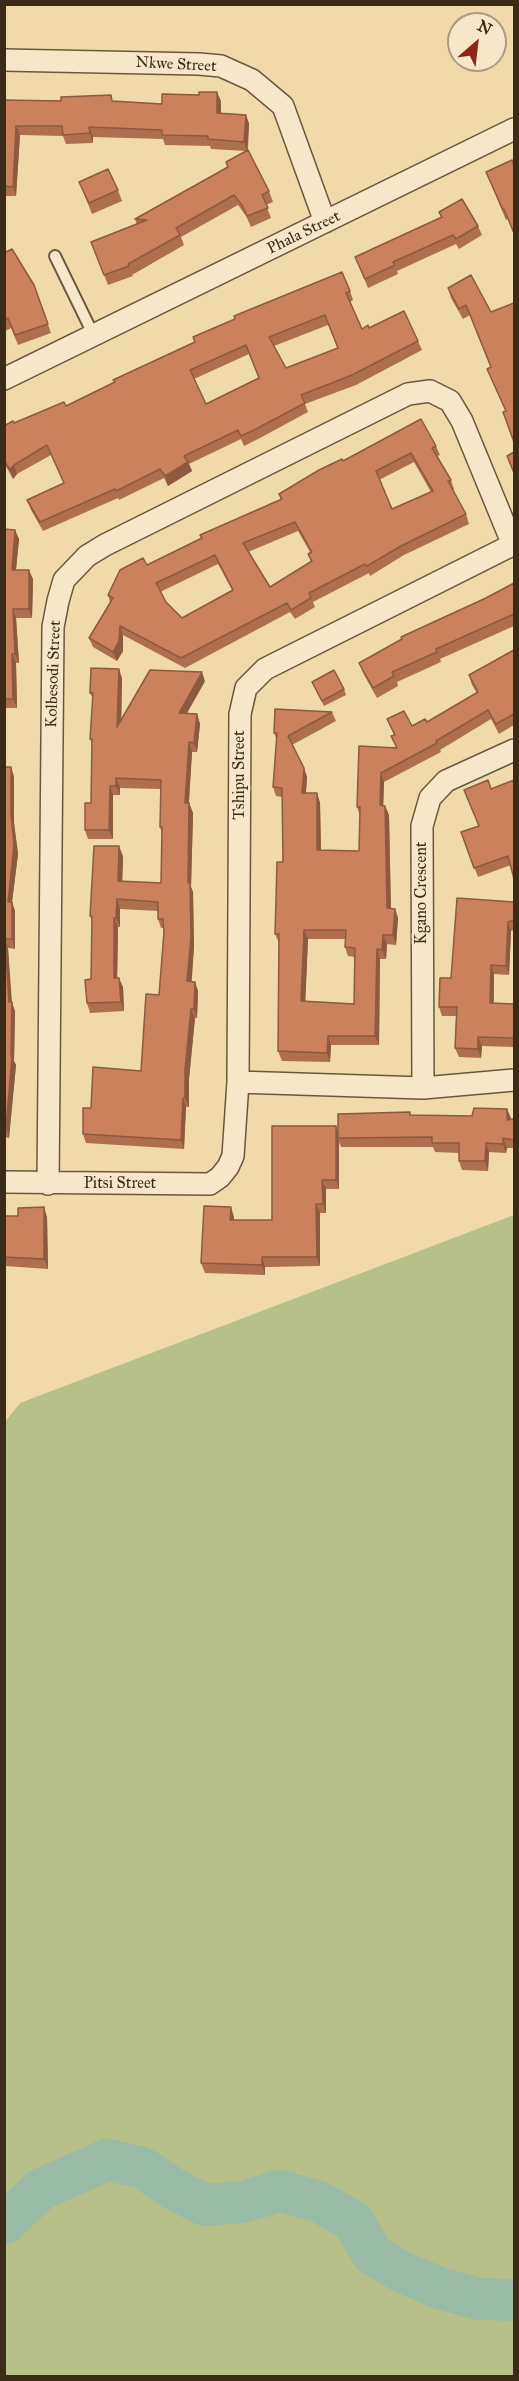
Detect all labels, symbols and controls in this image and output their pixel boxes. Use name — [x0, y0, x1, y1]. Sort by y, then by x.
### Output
north arrow — [447, 12, 507, 72]
text: N — [474, 16, 495, 39]
street label: Nkwe Street — [135, 53, 217, 77]
street label: Phala Street — [264, 207, 344, 259]
street label: Kolbesodi Street — [43, 620, 65, 728]
street label: Tshipu Street — [230, 730, 250, 820]
street label: Kgano Crescent — [412, 842, 432, 944]
street label: Pitsi Street — [84, 1174, 156, 1194]

